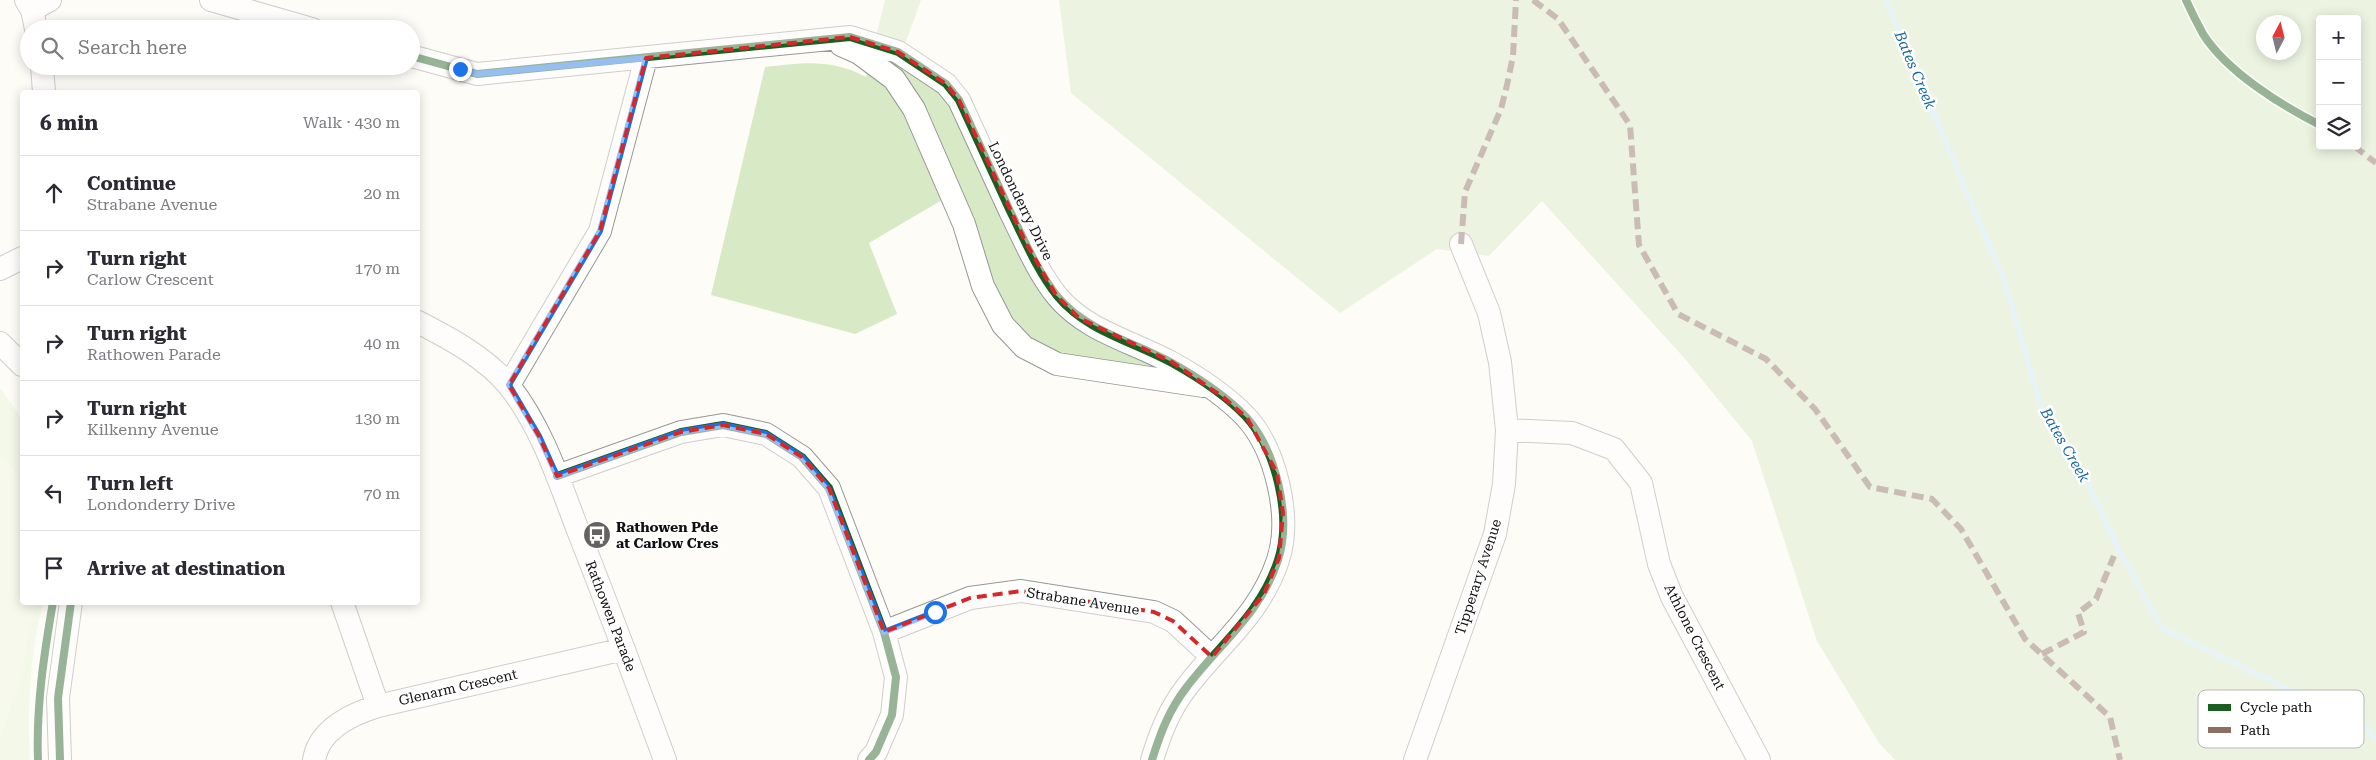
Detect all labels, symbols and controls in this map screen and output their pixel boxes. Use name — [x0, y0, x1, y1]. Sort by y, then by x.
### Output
north arrow — [2256, 15, 2301, 60]
map controls — [2316, 15, 2361, 150]
button: + — [2316, 15, 2361, 60]
search box — [20, 20, 420, 75]
water label: Bates Creek — [1890, 27, 1940, 112]
icon: search — [38, 34, 66, 62]
text: Search here — [78, 36, 187, 59]
route end — [449, 58, 472, 81]
button: − — [2316, 60, 2361, 105]
button: layers — [2316, 105, 2361, 150]
text: 6 min — [40, 111, 98, 135]
text: Walk · 430 m — [303, 113, 400, 132]
street label: Londonderry Drive — [985, 139, 1057, 263]
text: Continue — [87, 172, 176, 195]
icon: ahead — [40, 179, 68, 207]
text: 20 m — [363, 184, 400, 203]
text: Strabane Avenue — [87, 195, 217, 214]
text: Turn right — [87, 247, 187, 270]
icon: right — [40, 254, 68, 282]
text: 170 m — [354, 259, 400, 278]
text: Carlow Crescent — [87, 270, 214, 289]
text: Turn right — [87, 322, 187, 345]
icon: right — [40, 329, 68, 357]
text: 40 m — [363, 334, 400, 353]
text: Rathowen Parade — [87, 345, 221, 364]
text: Turn right — [87, 397, 187, 420]
icon: right — [40, 404, 68, 432]
water label: Bates Creek — [2036, 404, 2094, 486]
text: 130 m — [354, 409, 400, 428]
text: Kilkenny Avenue — [87, 420, 219, 439]
text: Turn left — [87, 472, 173, 495]
icon: left — [40, 479, 68, 507]
text: 70 m — [363, 484, 400, 503]
text: Londonderry Drive — [87, 495, 235, 514]
street label: Tipperary Avenue — [1452, 517, 1504, 637]
place label: Rathowen Pde at Carlow Cres — [616, 519, 718, 551]
bus stop icon: Rathowen Pde at Carlow Cres — [582, 520, 612, 550]
icon: arrive — [40, 554, 68, 582]
text: Arrive at destination — [87, 557, 285, 580]
street label: Rathowen Parade — [583, 558, 640, 674]
street label: Athlone Crescent — [1661, 581, 1729, 693]
street label: Strabane Avenue — [1025, 584, 1141, 618]
route start — [924, 601, 947, 624]
street label: Glenarm Crescent — [397, 666, 519, 708]
legend — [2198, 690, 2364, 748]
text: Cycle path — [2240, 699, 2312, 715]
text: Path — [2240, 722, 2270, 738]

